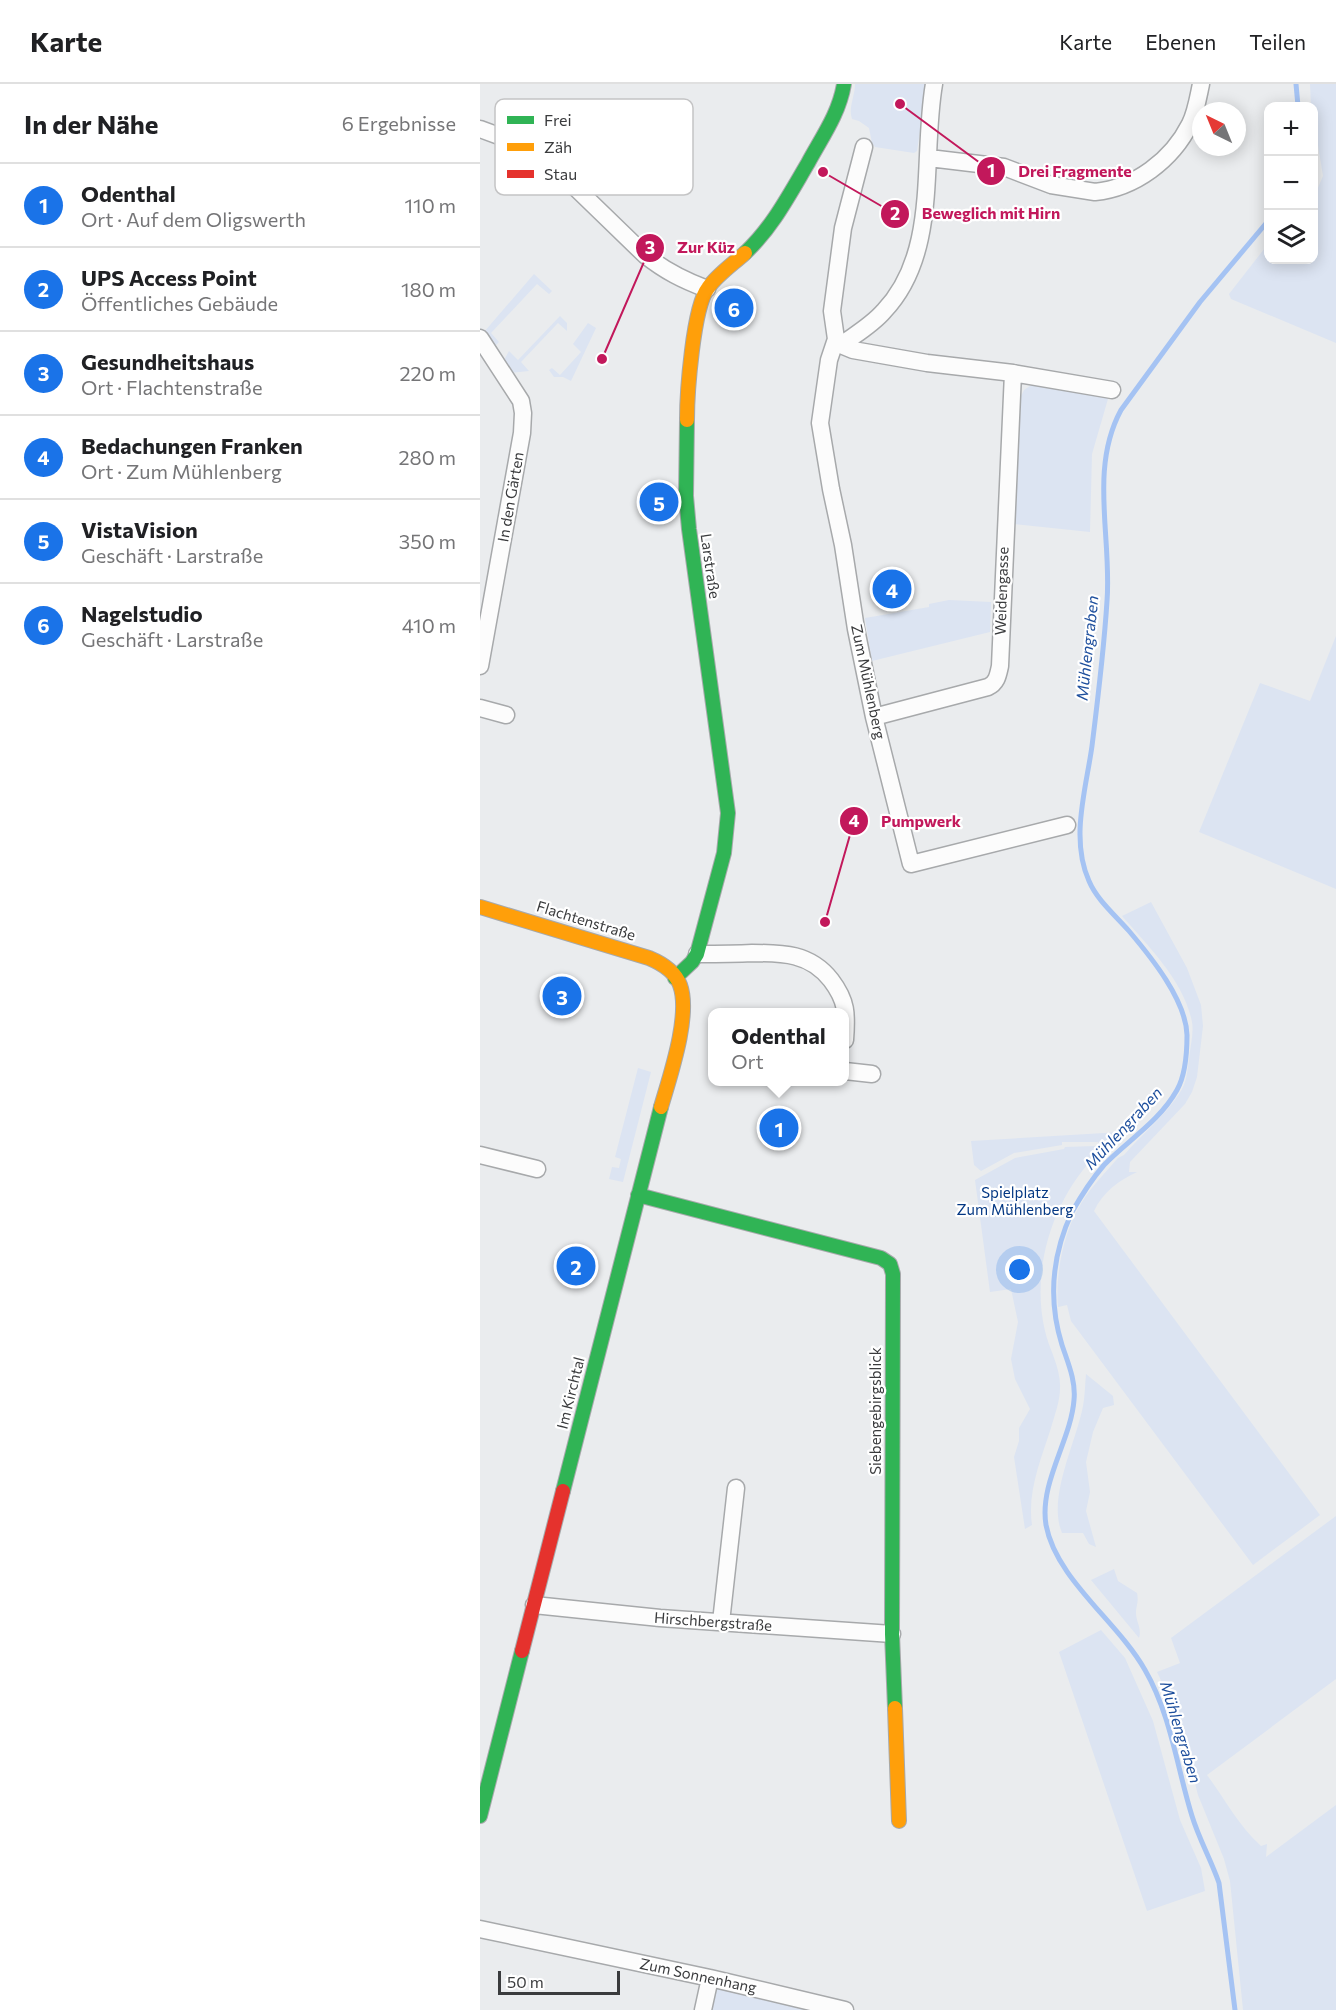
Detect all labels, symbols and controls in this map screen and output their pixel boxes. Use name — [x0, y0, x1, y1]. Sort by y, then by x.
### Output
text: Karte — [30, 24, 102, 58]
text: Karte — [1059, 29, 1112, 54]
text: Ebenen — [1145, 29, 1216, 54]
text: Teilen — [1249, 29, 1306, 54]
legend — [495, 99, 693, 195]
north arrow — [1192, 102, 1246, 156]
map controls — [1264, 102, 1318, 264]
button: + — [1264, 102, 1318, 156]
text: In der Nähe — [24, 108, 159, 139]
text: Frei — [544, 110, 572, 129]
text: 6 Ergebnisse — [342, 111, 456, 135]
text: Zäh — [544, 137, 572, 156]
callout: Drei Fragmente — [976, 154, 1144, 188]
button: − — [1264, 156, 1318, 210]
text: 1 — [987, 159, 995, 181]
text: Drei Fragmente — [1018, 161, 1132, 180]
text: Stau — [544, 164, 577, 183]
text: Odenthal — [81, 180, 176, 207]
text: 1 — [39, 193, 48, 217]
text: 110 m — [405, 193, 456, 217]
callout: Beweglich mit Hirn — [880, 197, 1072, 231]
text: 2 — [890, 202, 900, 224]
text: Beweglich mit Hirn — [922, 203, 1060, 222]
text: Ort · Auf dem Oligswerth — [81, 207, 306, 231]
button: layers — [1264, 210, 1318, 264]
callout: Zur Küz — [635, 231, 747, 265]
text: 3 — [645, 236, 655, 258]
text: Zur Küz — [677, 237, 735, 256]
text: UPS Access Point — [81, 264, 257, 291]
text: 2 — [38, 277, 49, 301]
text: 180 m — [401, 277, 456, 301]
pin: 6 — [714, 286, 754, 330]
text: Öffentliches Gebäude — [81, 291, 278, 315]
text: Gesundheitshaus — [81, 348, 254, 375]
text: 3 — [38, 361, 49, 385]
text: 220 m — [400, 361, 456, 385]
text: Ort · Flachtenstraße — [81, 375, 263, 399]
text: Bedachungen Franken — [81, 432, 303, 459]
text: 4 — [37, 445, 50, 469]
text: 280 m — [398, 445, 456, 469]
street label: In den Gärten — [493, 450, 527, 543]
text: Ort · Zum Mühlenberg — [81, 459, 282, 483]
pin: 5 — [640, 480, 678, 524]
text: VistaVision — [81, 516, 198, 543]
text: 5 — [38, 529, 49, 553]
text: 350 m — [399, 529, 456, 553]
street label: Larstraße — [697, 532, 724, 600]
text: Geschäft · Larstraße — [81, 543, 263, 567]
street label: Weidengasse — [990, 546, 1012, 636]
pin: 4 — [872, 566, 912, 612]
water label: Mühlengraben — [1072, 595, 1101, 701]
text: Nagelstudio — [81, 600, 203, 627]
text: 6 — [37, 613, 50, 637]
text: 410 m — [402, 613, 456, 637]
street label: Zum Mühlenberg — [848, 623, 890, 741]
text: Geschäft · Larstraße — [81, 627, 263, 651]
callout: Pumpwerk — [839, 804, 973, 838]
text: 4 — [848, 809, 860, 831]
text: Pumpwerk — [881, 811, 962, 830]
street label: Flachtenstraße — [535, 896, 638, 944]
pin: 3 — [542, 974, 581, 1018]
popup — [708, 1008, 849, 1086]
text: Odenthal — [731, 1022, 826, 1049]
text: Ort — [731, 1049, 764, 1073]
water label: Mühlengraben — [1080, 1083, 1166, 1173]
pin: 1 — [760, 1106, 798, 1150]
park label: Spielplatz Zum Mühlenberg — [957, 1183, 1073, 1218]
pin: 2 — [556, 1244, 596, 1288]
your location — [1005, 1255, 1034, 1284]
street label: Siebengebirgsblick — [866, 1347, 884, 1475]
street label: Im Kirchtal — [552, 1355, 588, 1431]
street label: Hirschbergstraße — [653, 1608, 773, 1634]
water label: Mühlengraben — [1157, 1679, 1206, 1785]
street label: Zum Sonnenhang — [638, 1954, 758, 1996]
scale bar — [498, 1968, 620, 1996]
text: 50 m — [507, 1972, 544, 1991]

